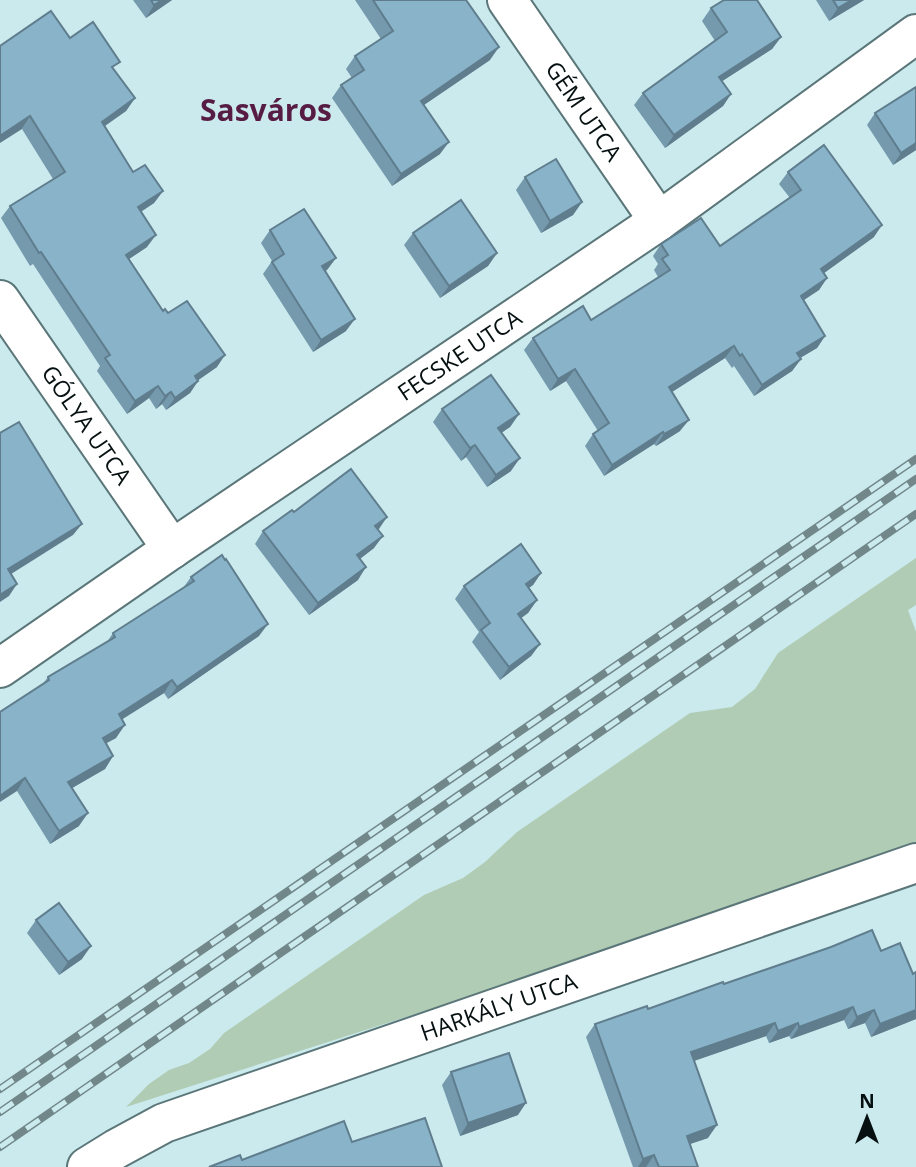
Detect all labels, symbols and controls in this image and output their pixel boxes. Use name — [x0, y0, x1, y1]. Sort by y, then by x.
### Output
street label: GÉM UTCA — [539, 54, 630, 167]
district label: Sasváros — [200, 89, 332, 130]
street label: FECSKE UTCA — [391, 301, 528, 408]
street label: GÓLYA UTCA — [35, 358, 140, 491]
street label: HARKÁLY UTCA — [416, 964, 582, 1048]
north arrow — [832, 1083, 902, 1153]
text: N — [859, 1088, 875, 1114]

